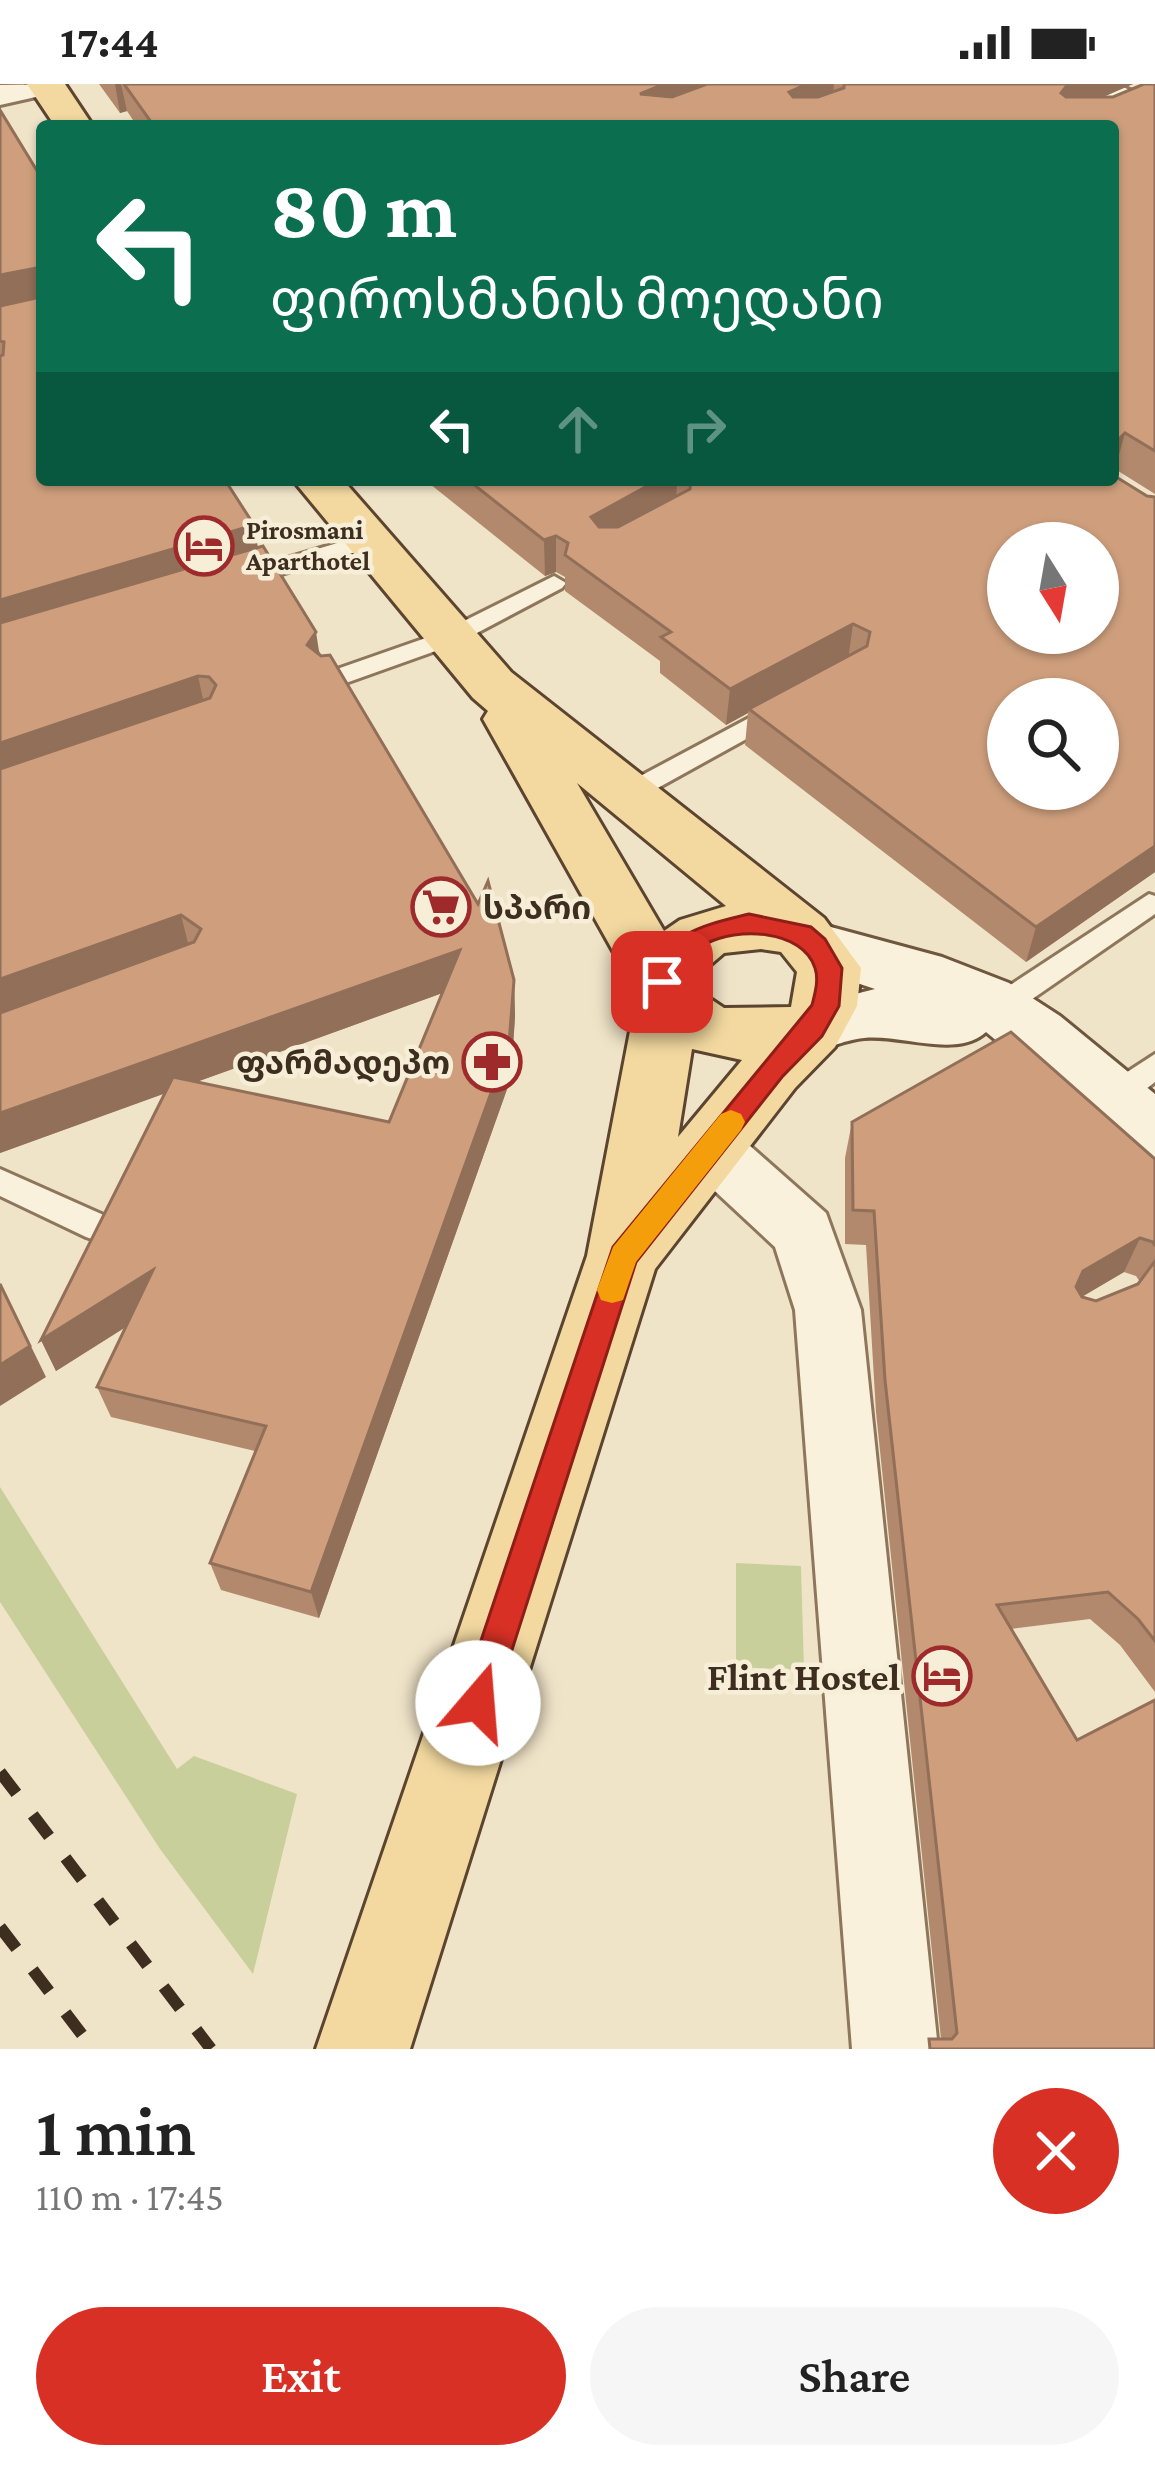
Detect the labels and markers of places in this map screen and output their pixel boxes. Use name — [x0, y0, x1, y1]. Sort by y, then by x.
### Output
hotel icon: Pirosmani Aparthotel — [173, 515, 235, 577]
place label: Pirosmani Aparthotel — [245, 515, 370, 576]
supermarket icon: სპარი — [410, 876, 472, 938]
place label: სპარი — [483, 889, 591, 926]
pin — [611, 931, 713, 1033]
pharmacy icon: ფარმადეპო — [461, 1031, 523, 1093]
place label: ფარმადეპო — [236, 1044, 450, 1083]
hotel icon: Flint Hostel — [911, 1645, 973, 1707]
place label: Flint Hostel — [707, 1655, 900, 1698]

